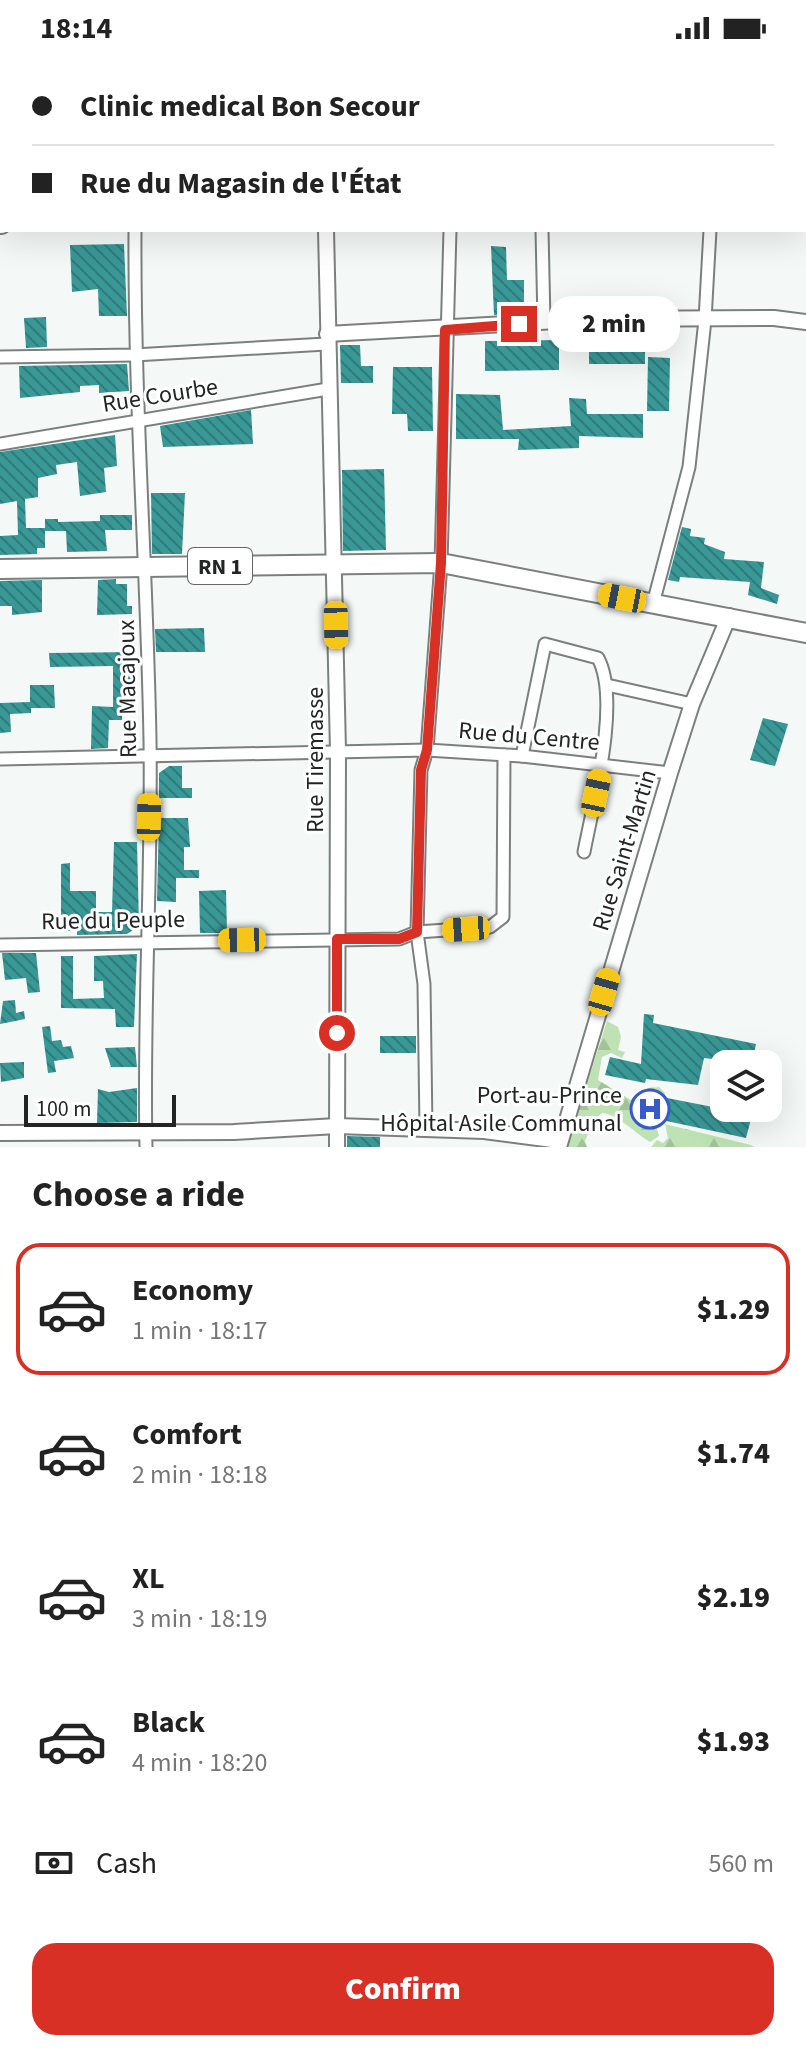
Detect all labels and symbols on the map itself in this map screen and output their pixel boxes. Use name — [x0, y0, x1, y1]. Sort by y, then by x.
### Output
callout: 2 min — [547, 296, 679, 352]
route end — [501, 306, 537, 342]
street label: Rue Courbe — [100, 369, 220, 422]
road number: RN 1 — [188, 548, 252, 584]
car — [596, 582, 648, 614]
car — [324, 601, 348, 649]
street label: Rue Macajoux — [109, 619, 146, 759]
street label: Rue Tiremasse — [298, 687, 333, 833]
street label: Rue du Centre — [457, 713, 601, 760]
street label: Rue Saint-Martin — [583, 765, 666, 935]
car — [579, 767, 613, 819]
car — [137, 793, 161, 841]
street label: Rue du Peuple — [41, 902, 185, 939]
car — [441, 915, 491, 943]
car — [218, 928, 266, 952]
car — [586, 966, 622, 1018]
route start — [319, 1015, 355, 1051]
place label: Port-au-Prince Hôpital Asile Communal — [380, 1078, 622, 1141]
hospital icon: Port-au-Prince Hôpital Asile Communal — [629, 1088, 671, 1130]
scale bar — [24, 1091, 176, 1127]

